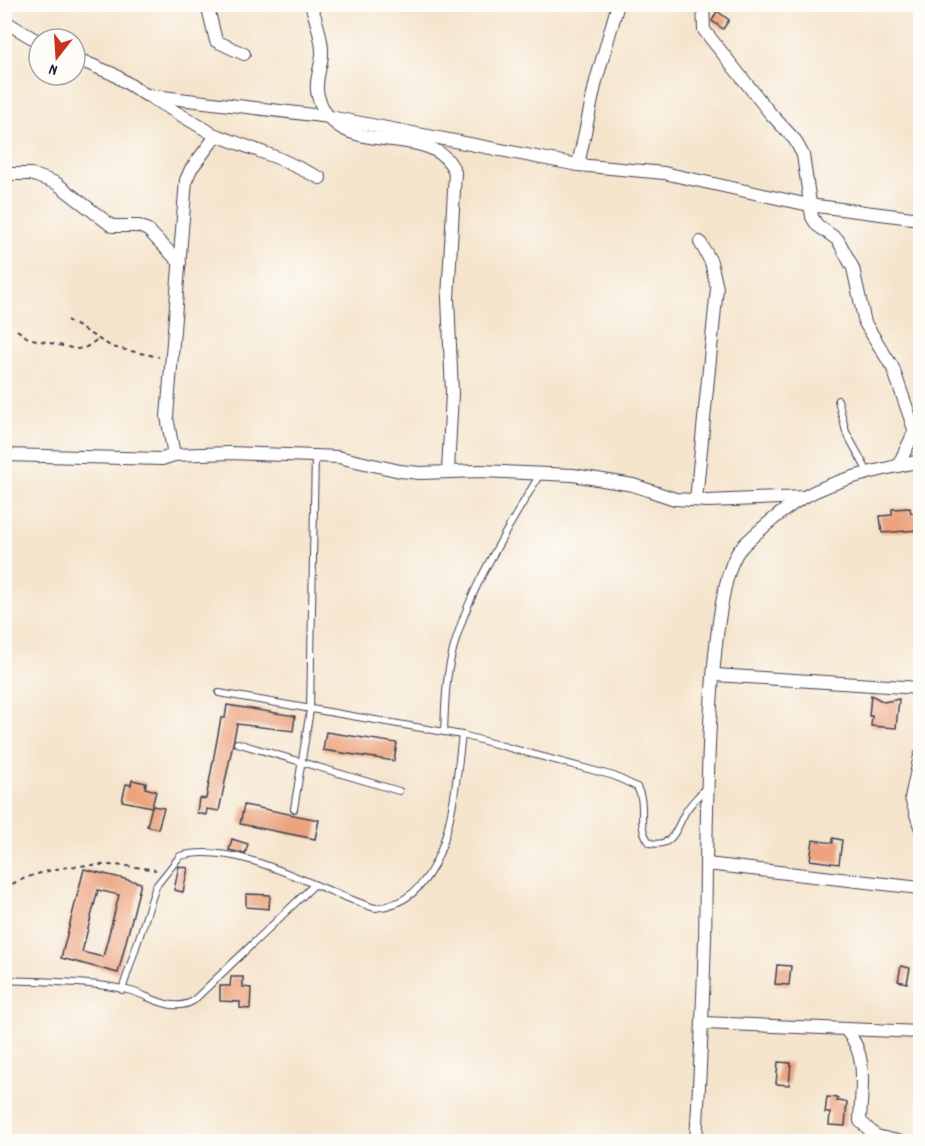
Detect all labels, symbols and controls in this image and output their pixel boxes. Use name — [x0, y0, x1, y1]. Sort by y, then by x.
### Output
north arrow — [27, 27, 87, 87]
text: N — [46, 57, 60, 81]

